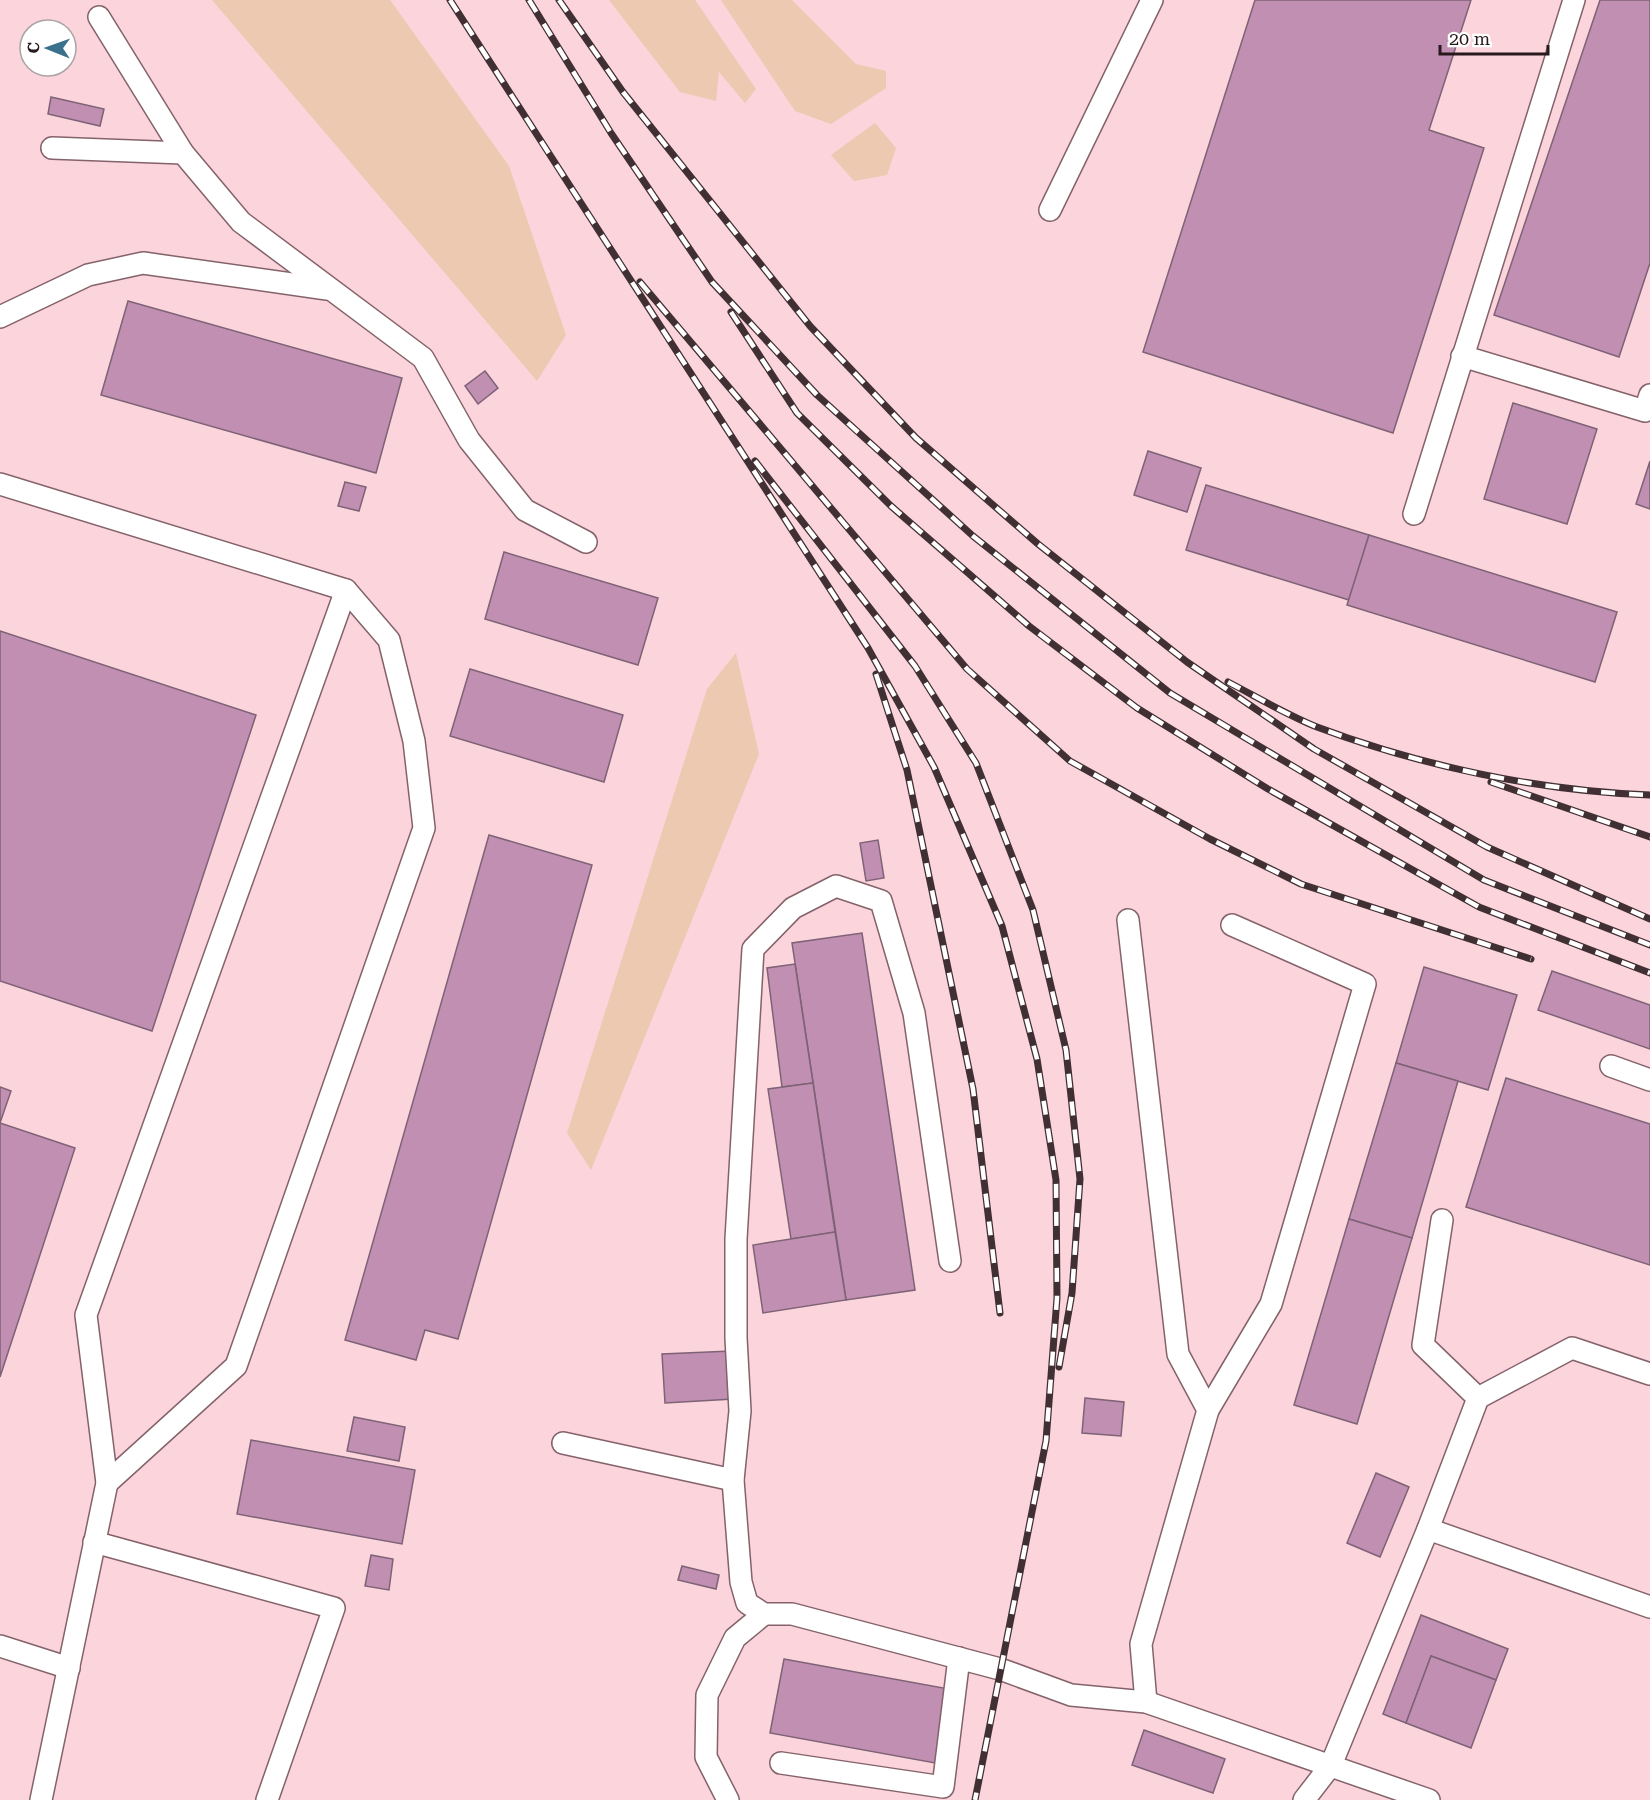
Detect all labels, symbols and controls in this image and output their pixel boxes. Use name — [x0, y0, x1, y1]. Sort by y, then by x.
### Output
north arrow — [18, 18, 78, 78]
scale bar — [1440, 18, 1548, 56]
text: 20 m — [1449, 28, 1490, 49]
text: С — [24, 42, 43, 54]

